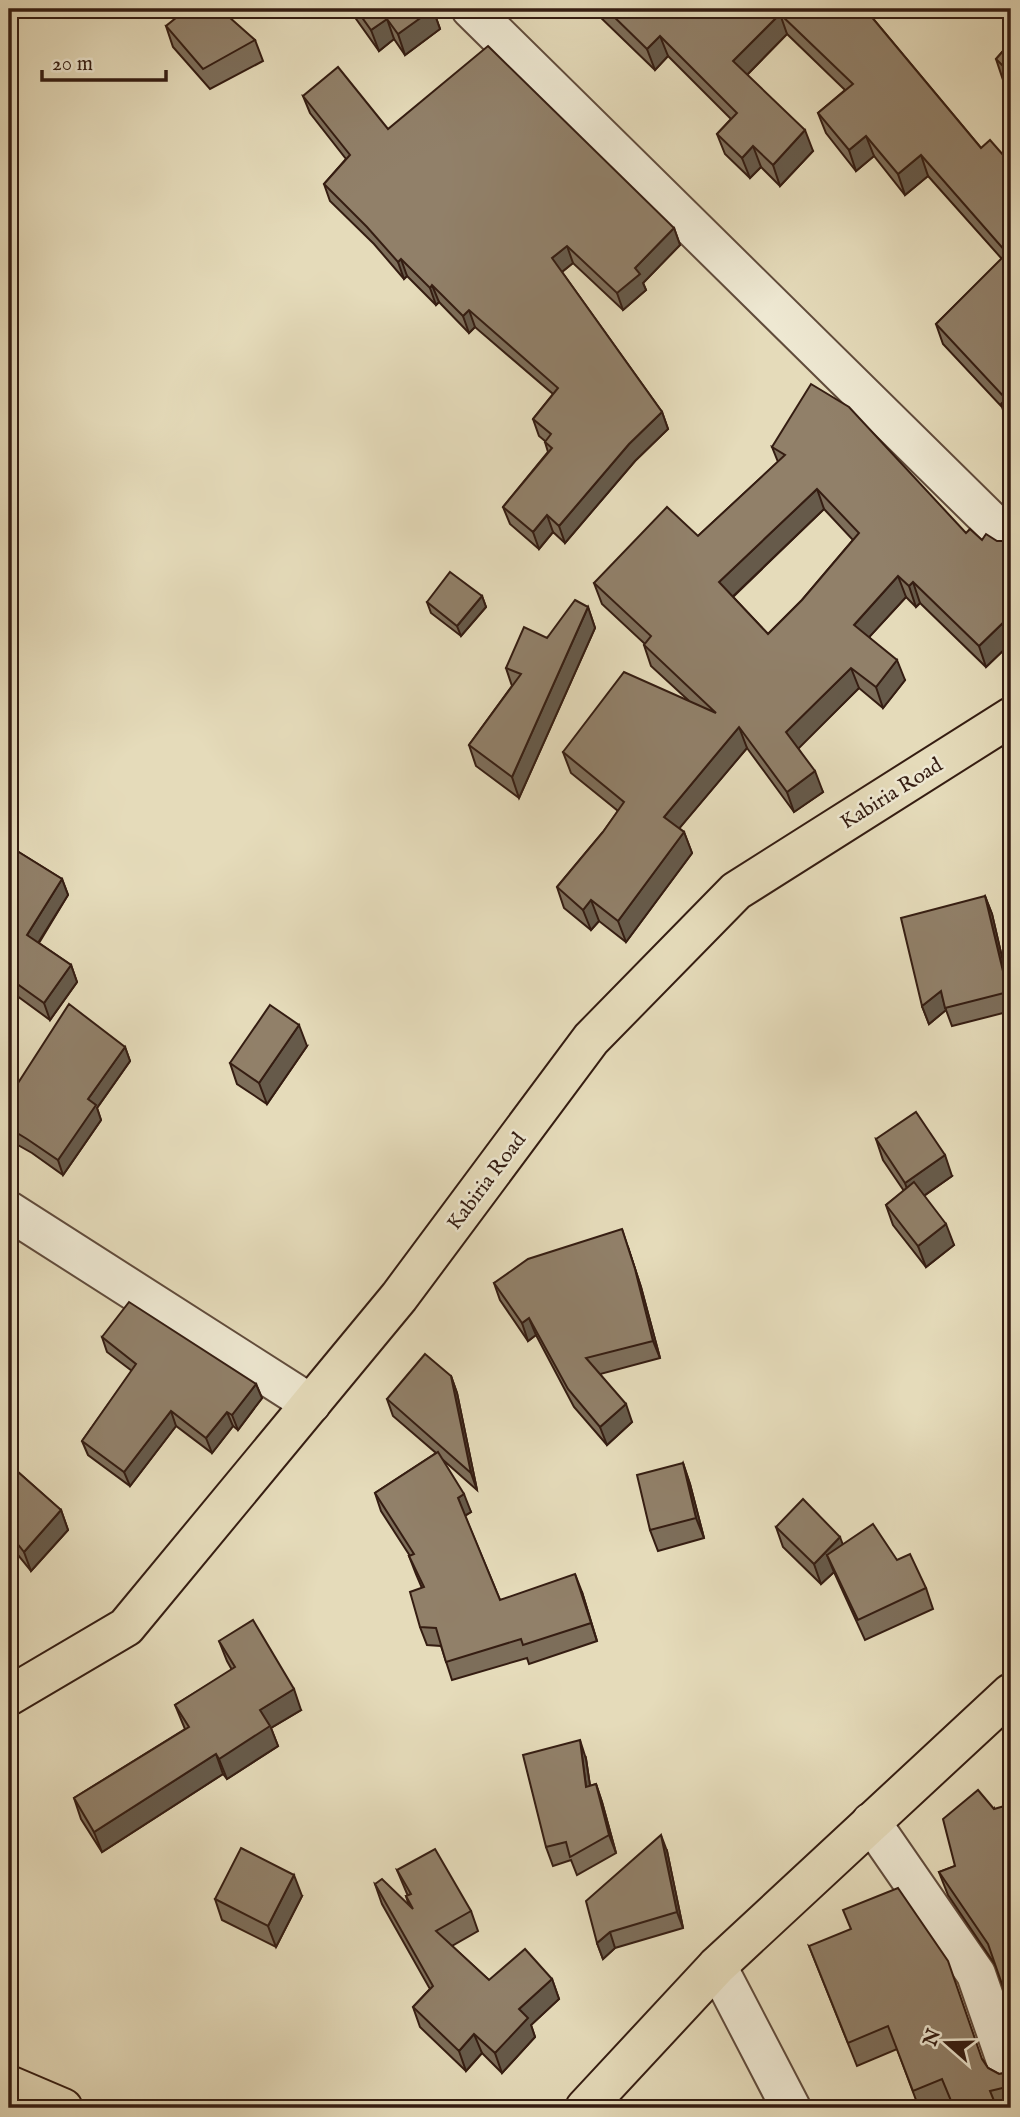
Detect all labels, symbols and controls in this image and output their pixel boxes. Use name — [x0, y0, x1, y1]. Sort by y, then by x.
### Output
scale bar — [42, 38, 166, 82]
text: 20 m — [52, 51, 93, 78]
street label: Kabiria Road — [836, 752, 949, 836]
street label: Kabiria Road — [442, 1127, 533, 1236]
north arrow — [912, 2008, 982, 2078]
text: N — [918, 2026, 947, 2051]

